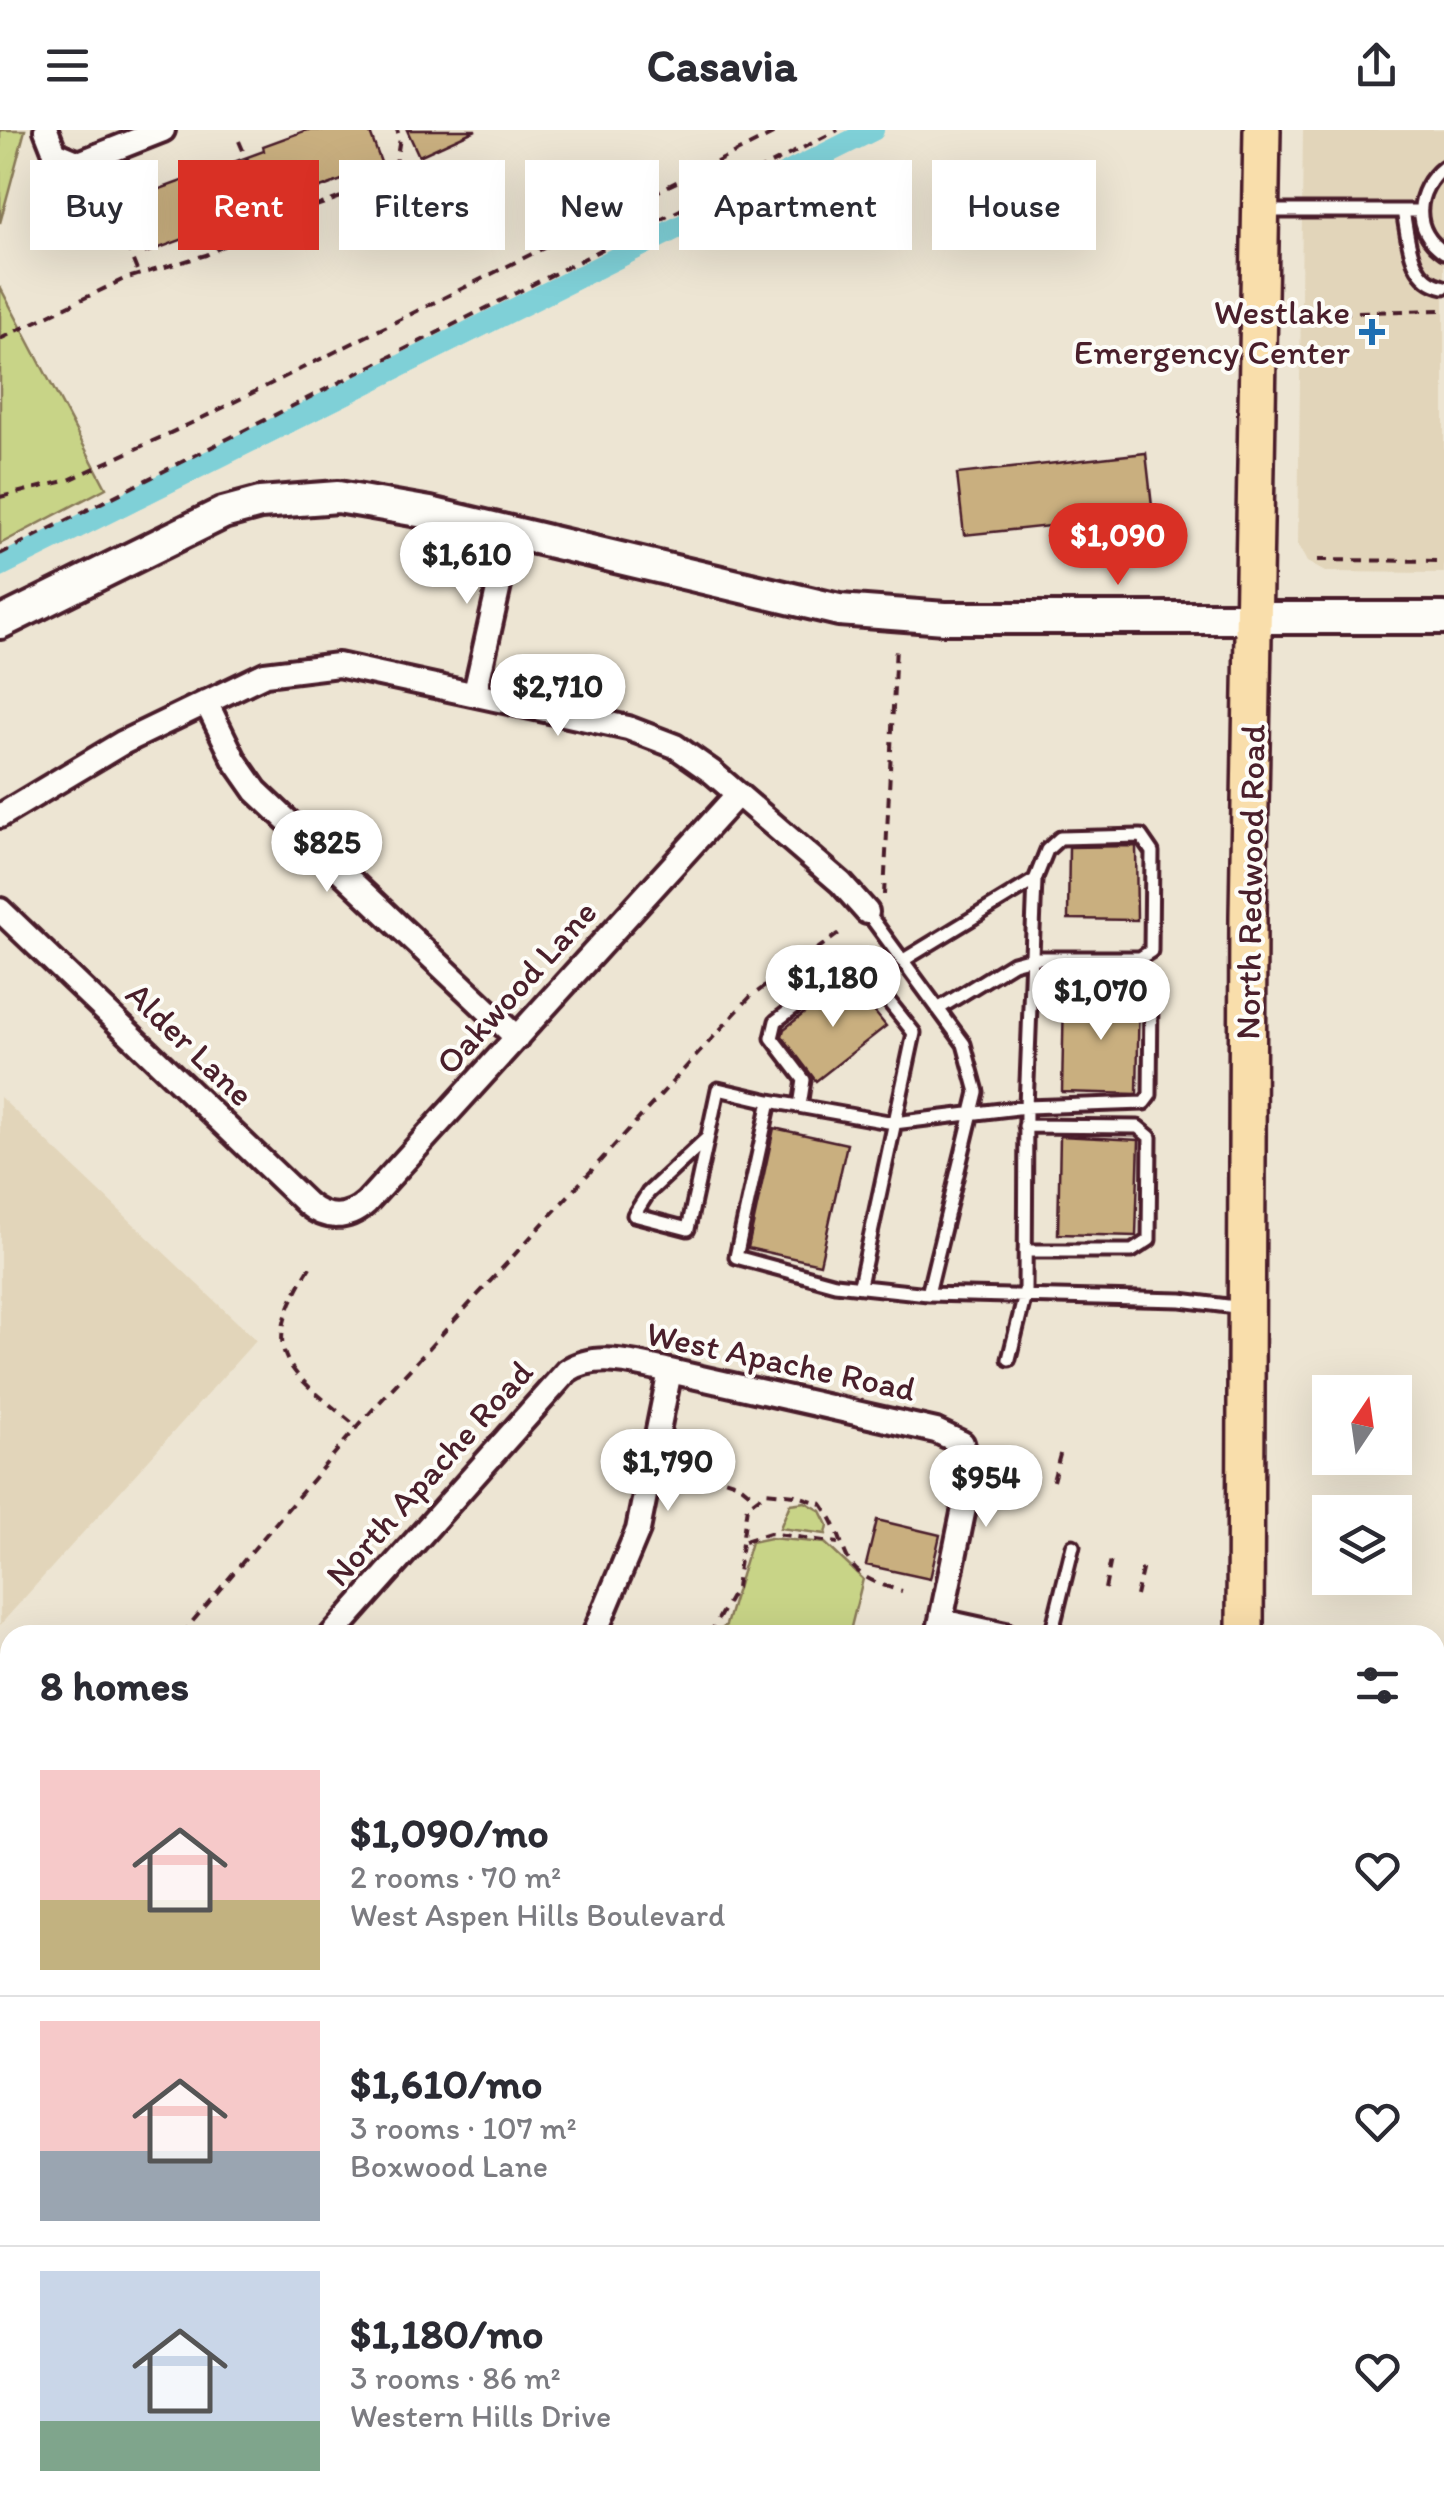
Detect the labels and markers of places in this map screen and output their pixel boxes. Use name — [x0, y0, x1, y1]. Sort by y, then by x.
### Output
place label: Westlake Emergency Center — [1074, 291, 1350, 373]
marker: Westlake Emergency Center — [1359, 319, 1385, 345]
pin: $1,090 — [1037, 503, 1199, 588]
pin: $1,610 — [386, 522, 548, 607]
pin: $2,710 — [477, 654, 639, 739]
pin: $825 — [268, 810, 386, 895]
pin: $1,180 — [752, 945, 914, 1030]
pin: $1,070 — [1020, 958, 1182, 1043]
pin: $1,790 — [587, 1429, 749, 1514]
pin: $954 — [927, 1445, 1045, 1530]

